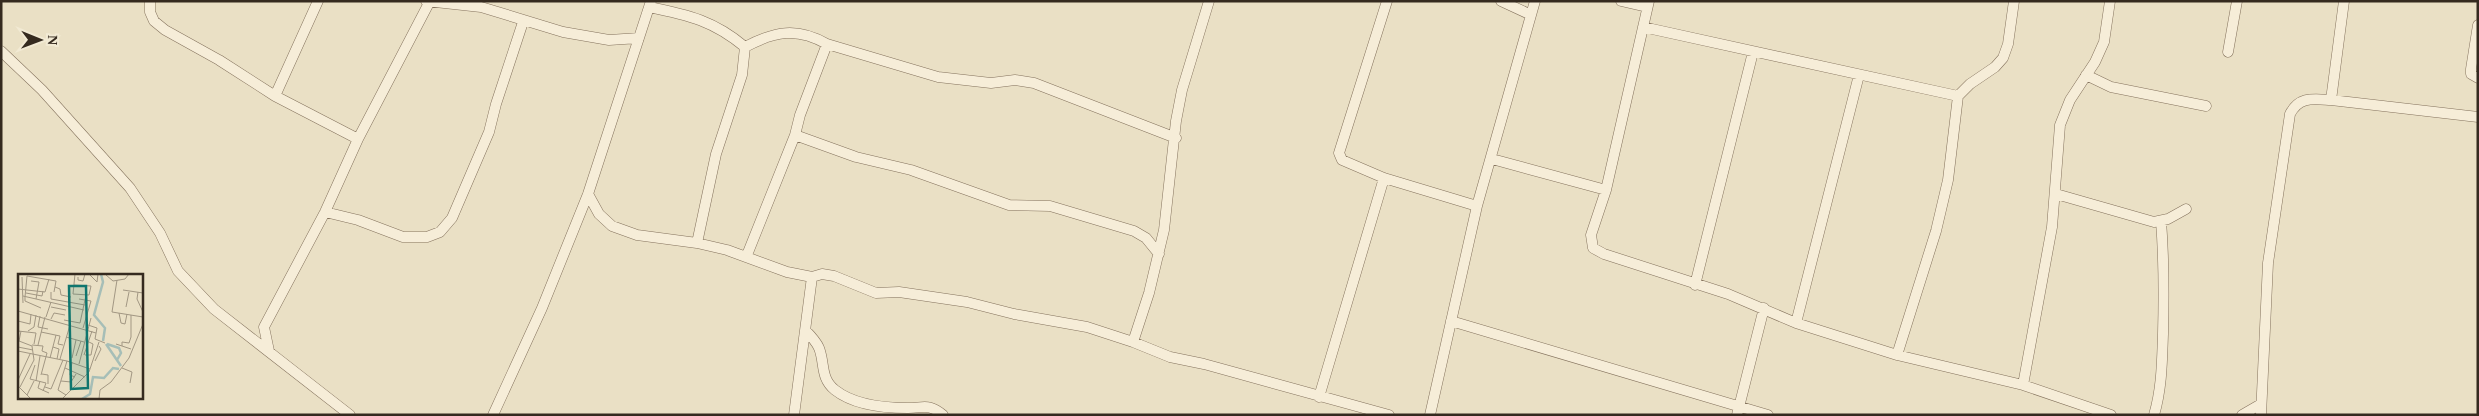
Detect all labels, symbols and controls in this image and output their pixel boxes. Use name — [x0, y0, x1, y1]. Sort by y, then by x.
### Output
north arrow — [15, 15, 65, 65]
text: N — [45, 35, 60, 45]
inset map — [18, 274, 142, 398]

